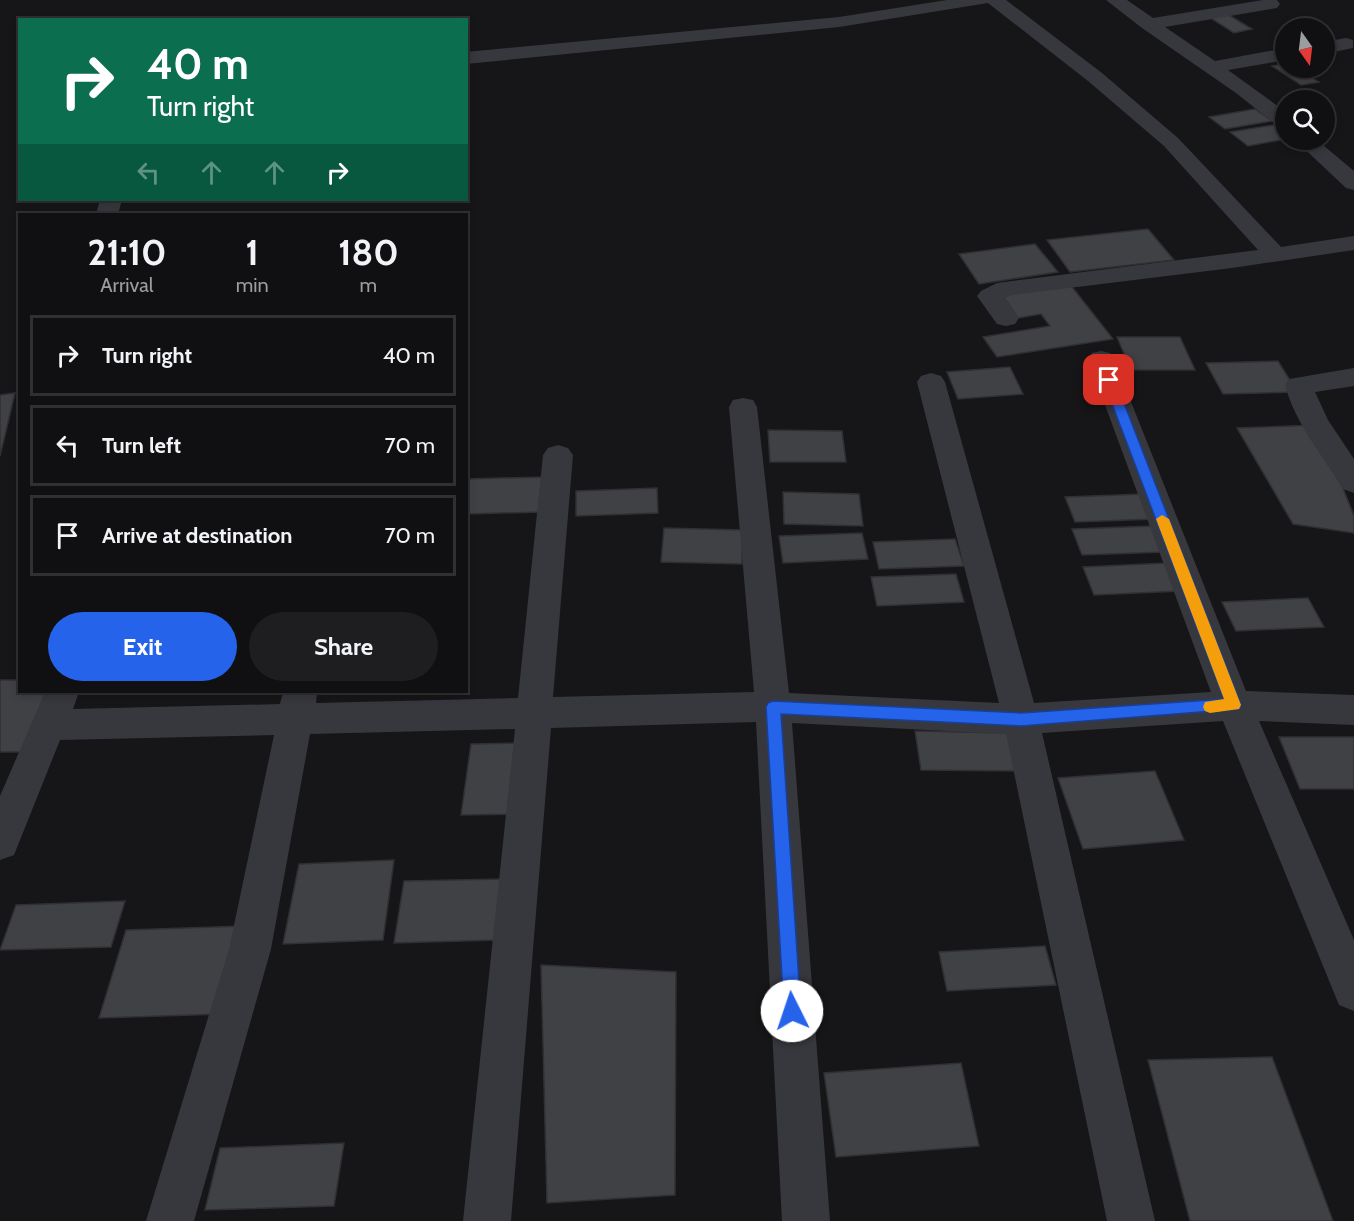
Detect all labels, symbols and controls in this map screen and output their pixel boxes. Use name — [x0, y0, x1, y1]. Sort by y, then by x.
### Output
north arrow — [1275, 18, 1335, 78]
map controls — [1275, 18, 1335, 150]
text: 40 m — [147, 38, 249, 90]
icon: right — [48, 42, 126, 120]
text: Turn right — [147, 90, 254, 123]
button: search — [1275, 90, 1335, 150]
icon: left — [132, 156, 165, 189]
icon: ahead — [195, 156, 228, 189]
icon: ahead — [258, 156, 291, 189]
icon: right — [321, 156, 354, 189]
text: 21:10 — [87, 230, 166, 274]
text: 1 — [246, 230, 259, 274]
text: 180 — [338, 230, 399, 274]
text: Arrival — [100, 273, 154, 297]
text: min — [236, 273, 269, 297]
text: m — [360, 273, 377, 297]
icon: right — [51, 339, 84, 372]
text: Turn right — [102, 342, 192, 369]
text: 40 m — [383, 342, 435, 369]
pin — [1083, 354, 1134, 405]
icon: arrive — [1092, 363, 1125, 396]
icon: left — [51, 429, 84, 462]
text: Turn left — [102, 432, 181, 459]
text: 70 m — [385, 432, 435, 459]
icon: arrive — [51, 519, 84, 552]
text: Arrive at destination — [102, 522, 292, 549]
text: 70 m — [385, 522, 435, 549]
button: Exit — [48, 612, 237, 681]
button: Share — [249, 612, 438, 681]
position arrow — [760, 979, 824, 1043]

